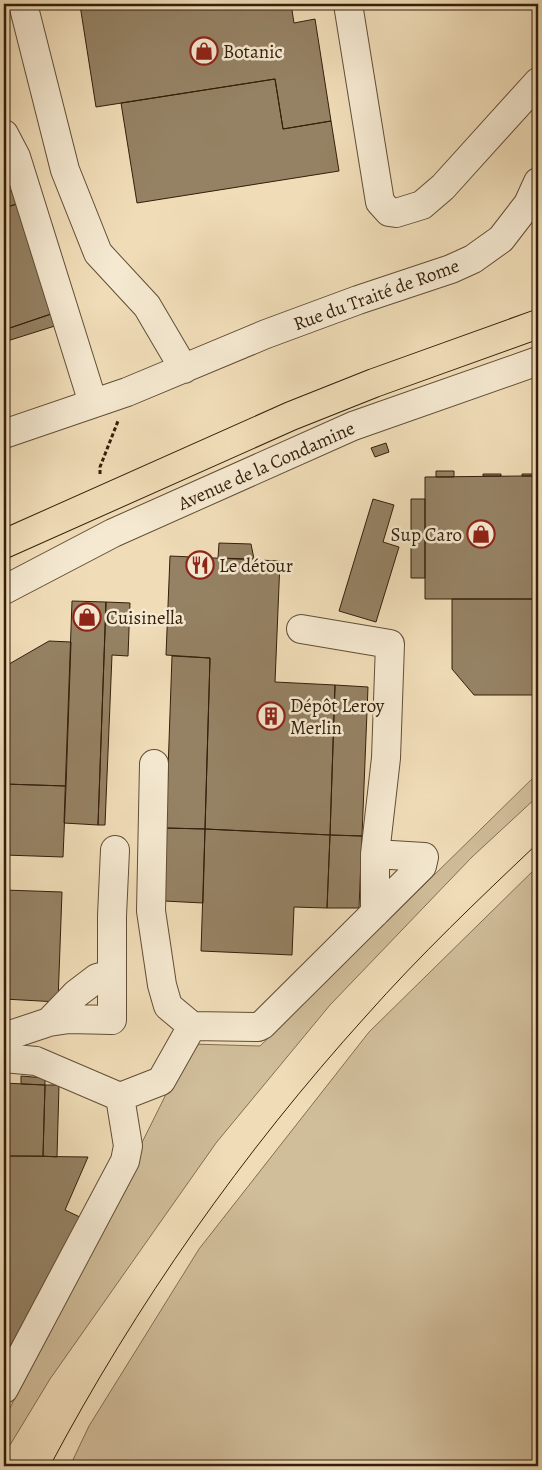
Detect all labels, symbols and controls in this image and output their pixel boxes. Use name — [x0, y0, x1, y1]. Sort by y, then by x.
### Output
shop icon: Botanic — [189, 36, 219, 66]
place label: Botanic — [223, 39, 283, 65]
street label: Rue du Traité de Rome — [290, 253, 463, 337]
street label: Avenue de la Condamine — [173, 415, 359, 517]
shop icon: Sup Caro — [466, 519, 496, 549]
place label: Sup Caro — [391, 522, 462, 548]
restaurant icon: Le détour — [185, 550, 215, 580]
place label: Le détour — [219, 553, 293, 579]
shop icon: Cuisinella — [72, 602, 102, 632]
place label: Cuisinella — [106, 605, 184, 631]
place label: Dépôt Leroy Merlin — [290, 693, 385, 741]
building icon: Dépôt Leroy Merlin — [256, 701, 286, 731]

